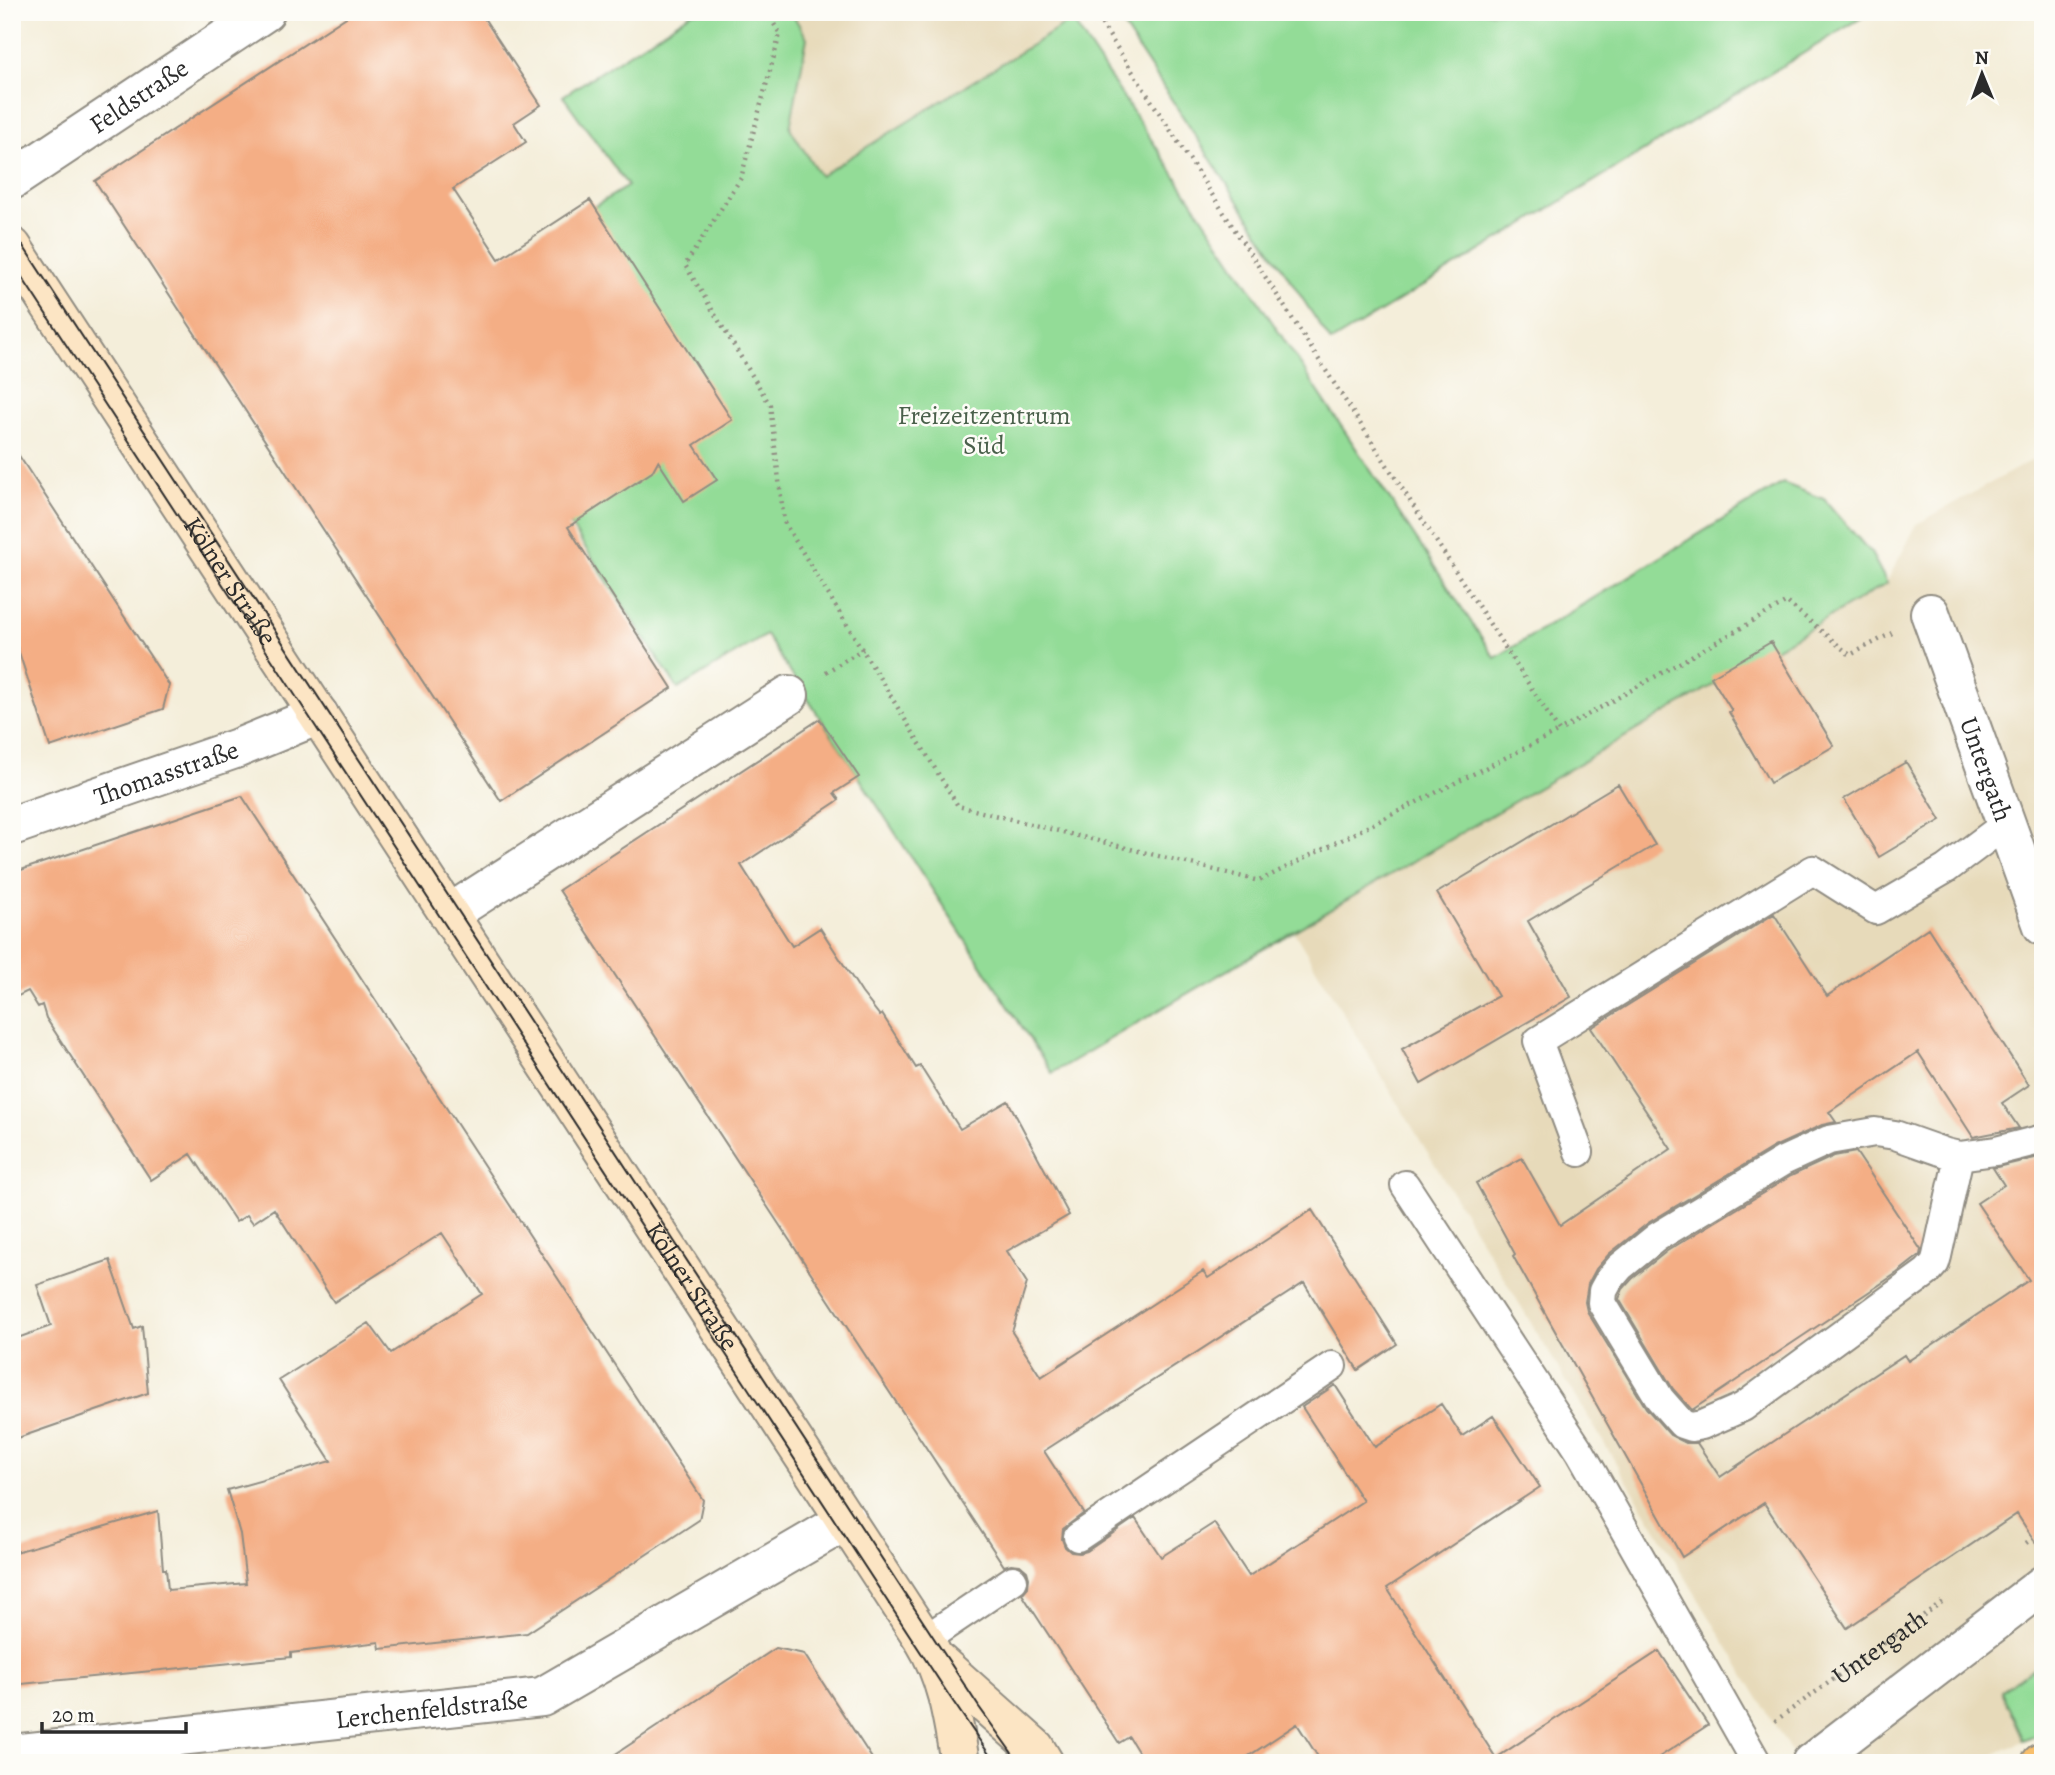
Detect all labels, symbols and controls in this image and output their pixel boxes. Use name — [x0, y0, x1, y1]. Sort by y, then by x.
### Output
north arrow — [1946, 38, 2016, 108]
text: N — [1975, 45, 1989, 71]
street label: Feldstraße — [82, 50, 195, 141]
park label: Freizeitzentrum Süd — [897, 398, 1071, 463]
street label: Kölner Straße — [176, 510, 285, 652]
street label: Untergath — [1951, 712, 2021, 826]
street label: Thomasstraße — [89, 732, 243, 814]
street label: Kölner Straße — [637, 1215, 747, 1357]
street label: Untergath — [1825, 1601, 1934, 1693]
street label: Lerchenfeldstraße — [334, 1681, 530, 1737]
scale bar — [42, 1691, 186, 1735]
text: 20 m — [52, 1701, 95, 1729]

